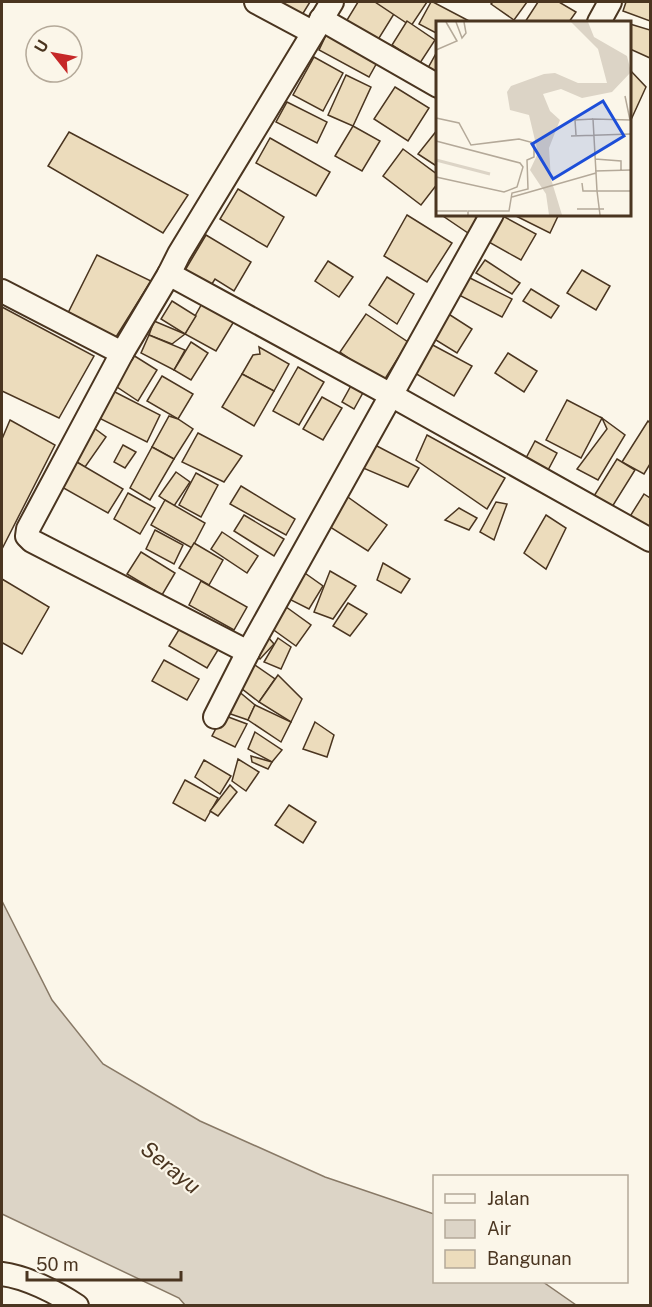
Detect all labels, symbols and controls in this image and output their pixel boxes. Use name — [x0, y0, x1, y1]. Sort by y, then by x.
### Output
inset map — [436, 21, 631, 216]
north arrow — [24, 24, 84, 84]
text: U — [30, 37, 53, 56]
water label: Serayu — [136, 1135, 206, 1199]
legend — [433, 1175, 628, 1283]
text: Jalan — [487, 1188, 530, 1209]
text: Air — [487, 1218, 511, 1239]
scale bar — [27, 1244, 182, 1282]
text: Bangunan — [487, 1248, 572, 1269]
text: 50 m — [36, 1254, 79, 1275]

